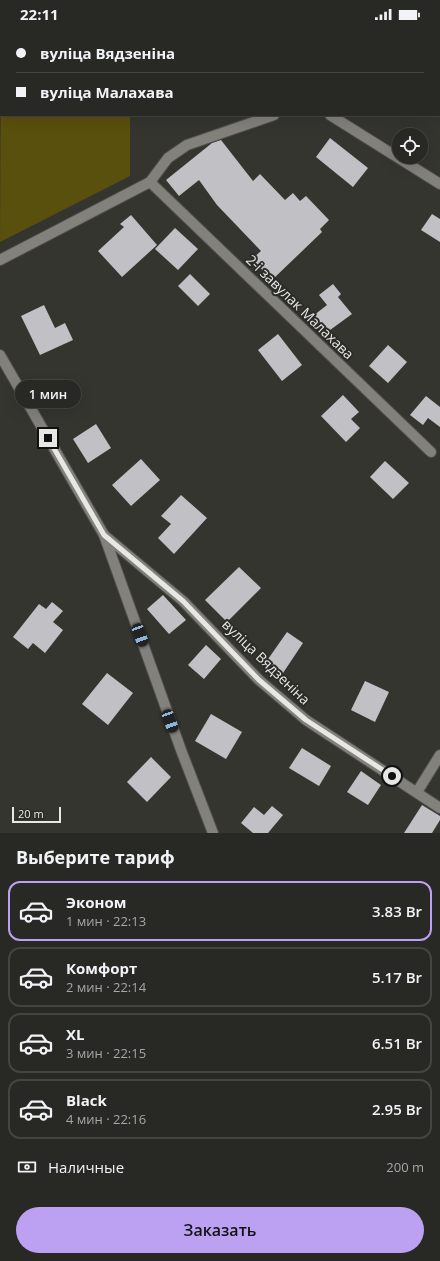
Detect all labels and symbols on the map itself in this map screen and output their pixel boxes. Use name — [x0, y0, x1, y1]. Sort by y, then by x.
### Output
street label: 2-і завулак Малахава — [242, 250, 358, 363]
callout: 1 мин — [15, 380, 81, 408]
route end — [39, 429, 57, 447]
street label: вуліца Вядзеніна — [218, 615, 314, 709]
car — [130, 622, 150, 648]
car — [160, 708, 180, 734]
route start — [383, 767, 401, 785]
scale bar — [12, 805, 61, 824]

